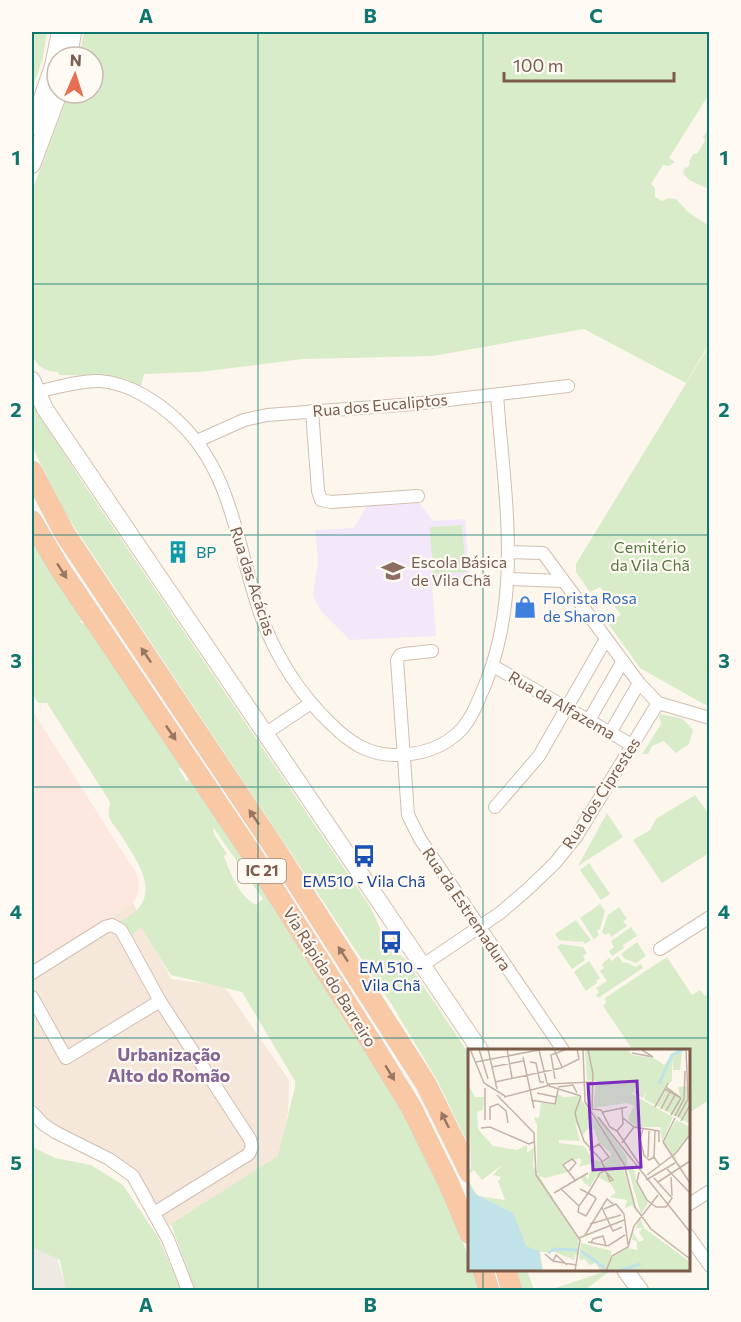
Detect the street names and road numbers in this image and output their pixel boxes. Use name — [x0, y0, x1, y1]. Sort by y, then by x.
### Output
street label: Rua dos Eucaliptos — [312, 389, 448, 420]
street label: Rua das Acácias — [227, 524, 280, 638]
street label: Rua da Alfazema — [506, 666, 619, 743]
street label: Rua dos Ciprestes — [558, 734, 644, 852]
street label: Rua da Estremadura — [419, 843, 516, 974]
road number: IC 21 — [238, 859, 286, 883]
street label: Via Rápida do Barreiro — [280, 903, 381, 1050]

